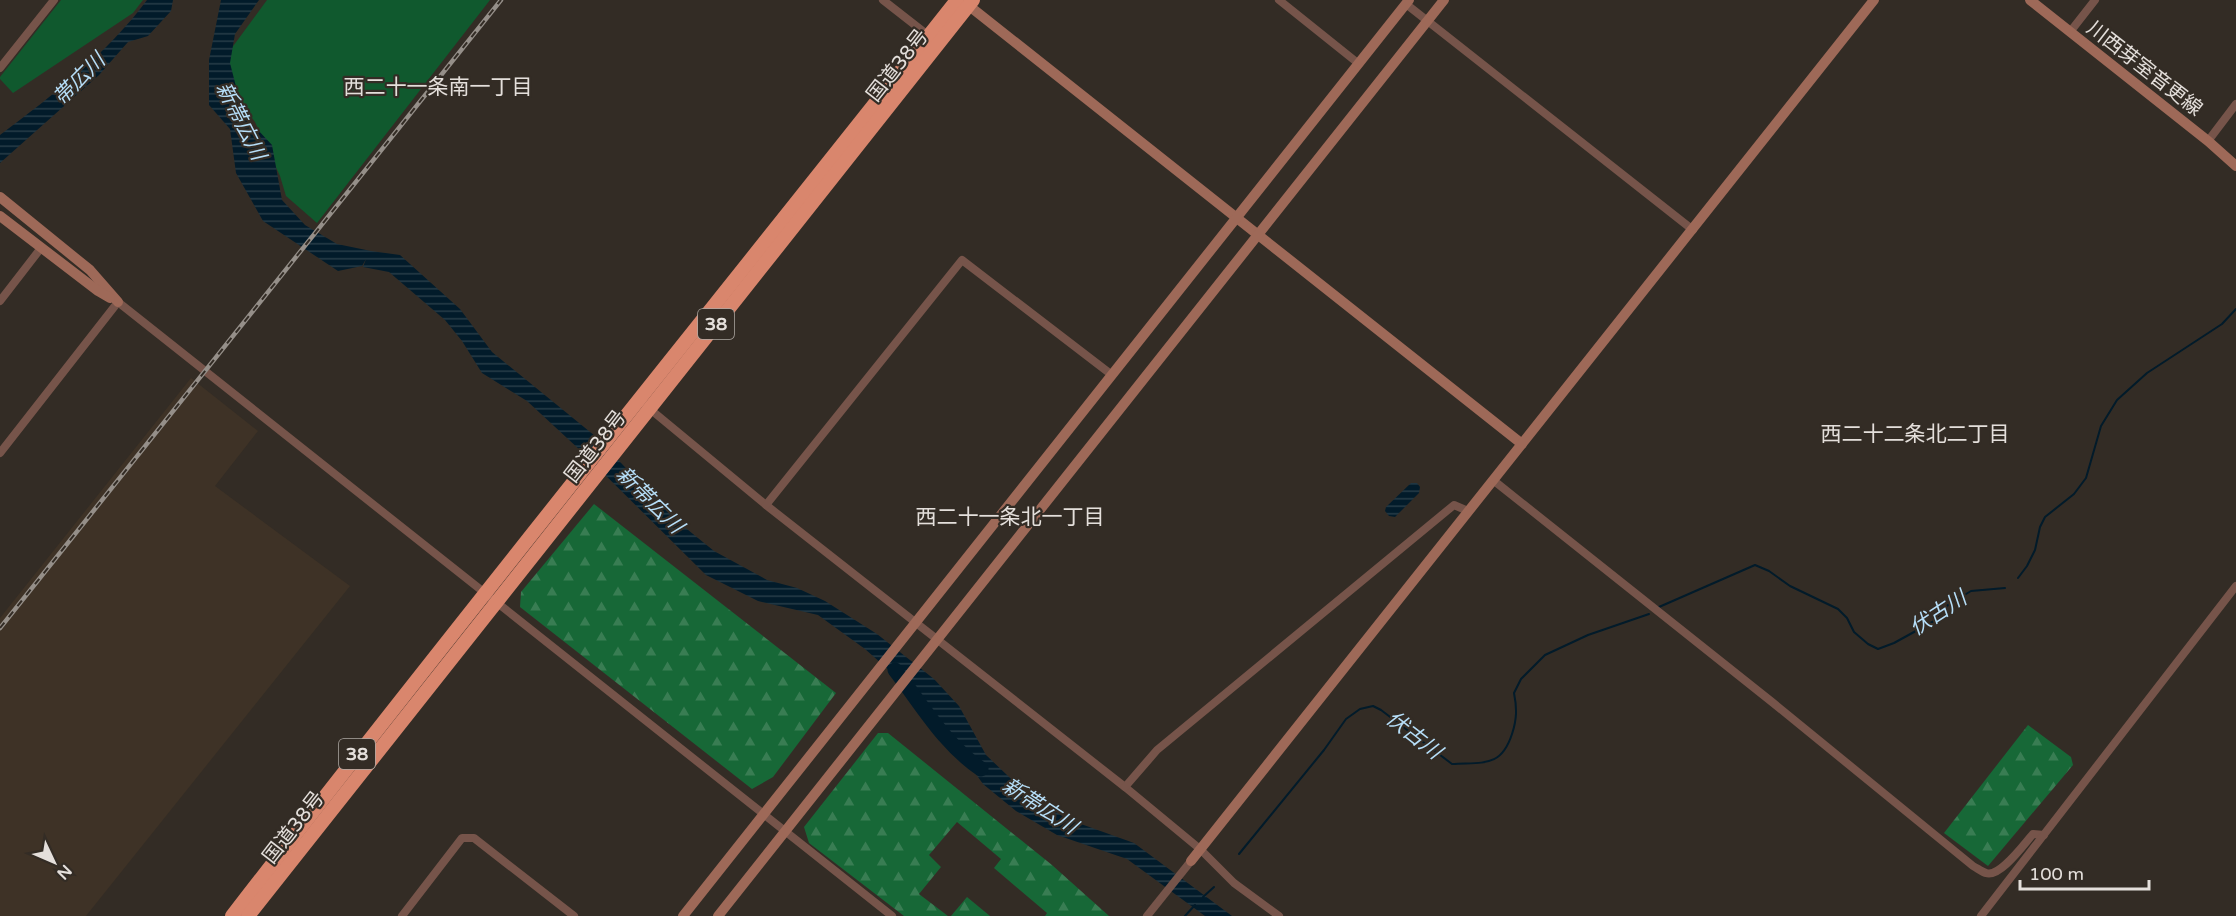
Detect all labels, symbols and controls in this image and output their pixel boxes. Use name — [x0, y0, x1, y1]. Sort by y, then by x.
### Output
street label: 川西芽室音更線 — [2082, 16, 2207, 121]
street label: 国道38号 — [862, 25, 933, 107]
water label: 帯広川 — [48, 47, 112, 110]
district label: 西二十一条南一丁目 — [344, 75, 533, 100]
water label: 新帯広川 — [210, 78, 272, 166]
road number: 38 — [698, 309, 734, 339]
street label: 国道38号 — [560, 406, 631, 488]
district label: 西二十二条北二丁目 — [1821, 422, 2010, 447]
water label: 新帯広川 — [611, 462, 690, 540]
district label: 西二十一条北一丁目 — [916, 505, 1105, 530]
water label: 伏古川 — [1905, 585, 1973, 641]
water label: 伏古川 — [1381, 706, 1448, 766]
road number: 38 — [339, 739, 375, 769]
water label: 新帯広川 — [998, 773, 1083, 841]
street label: 国道38号 — [258, 787, 329, 869]
north arrow — [24, 832, 84, 892]
scale bar — [2020, 853, 2149, 891]
text: N — [52, 860, 76, 883]
text: 100 m — [2029, 863, 2084, 885]

